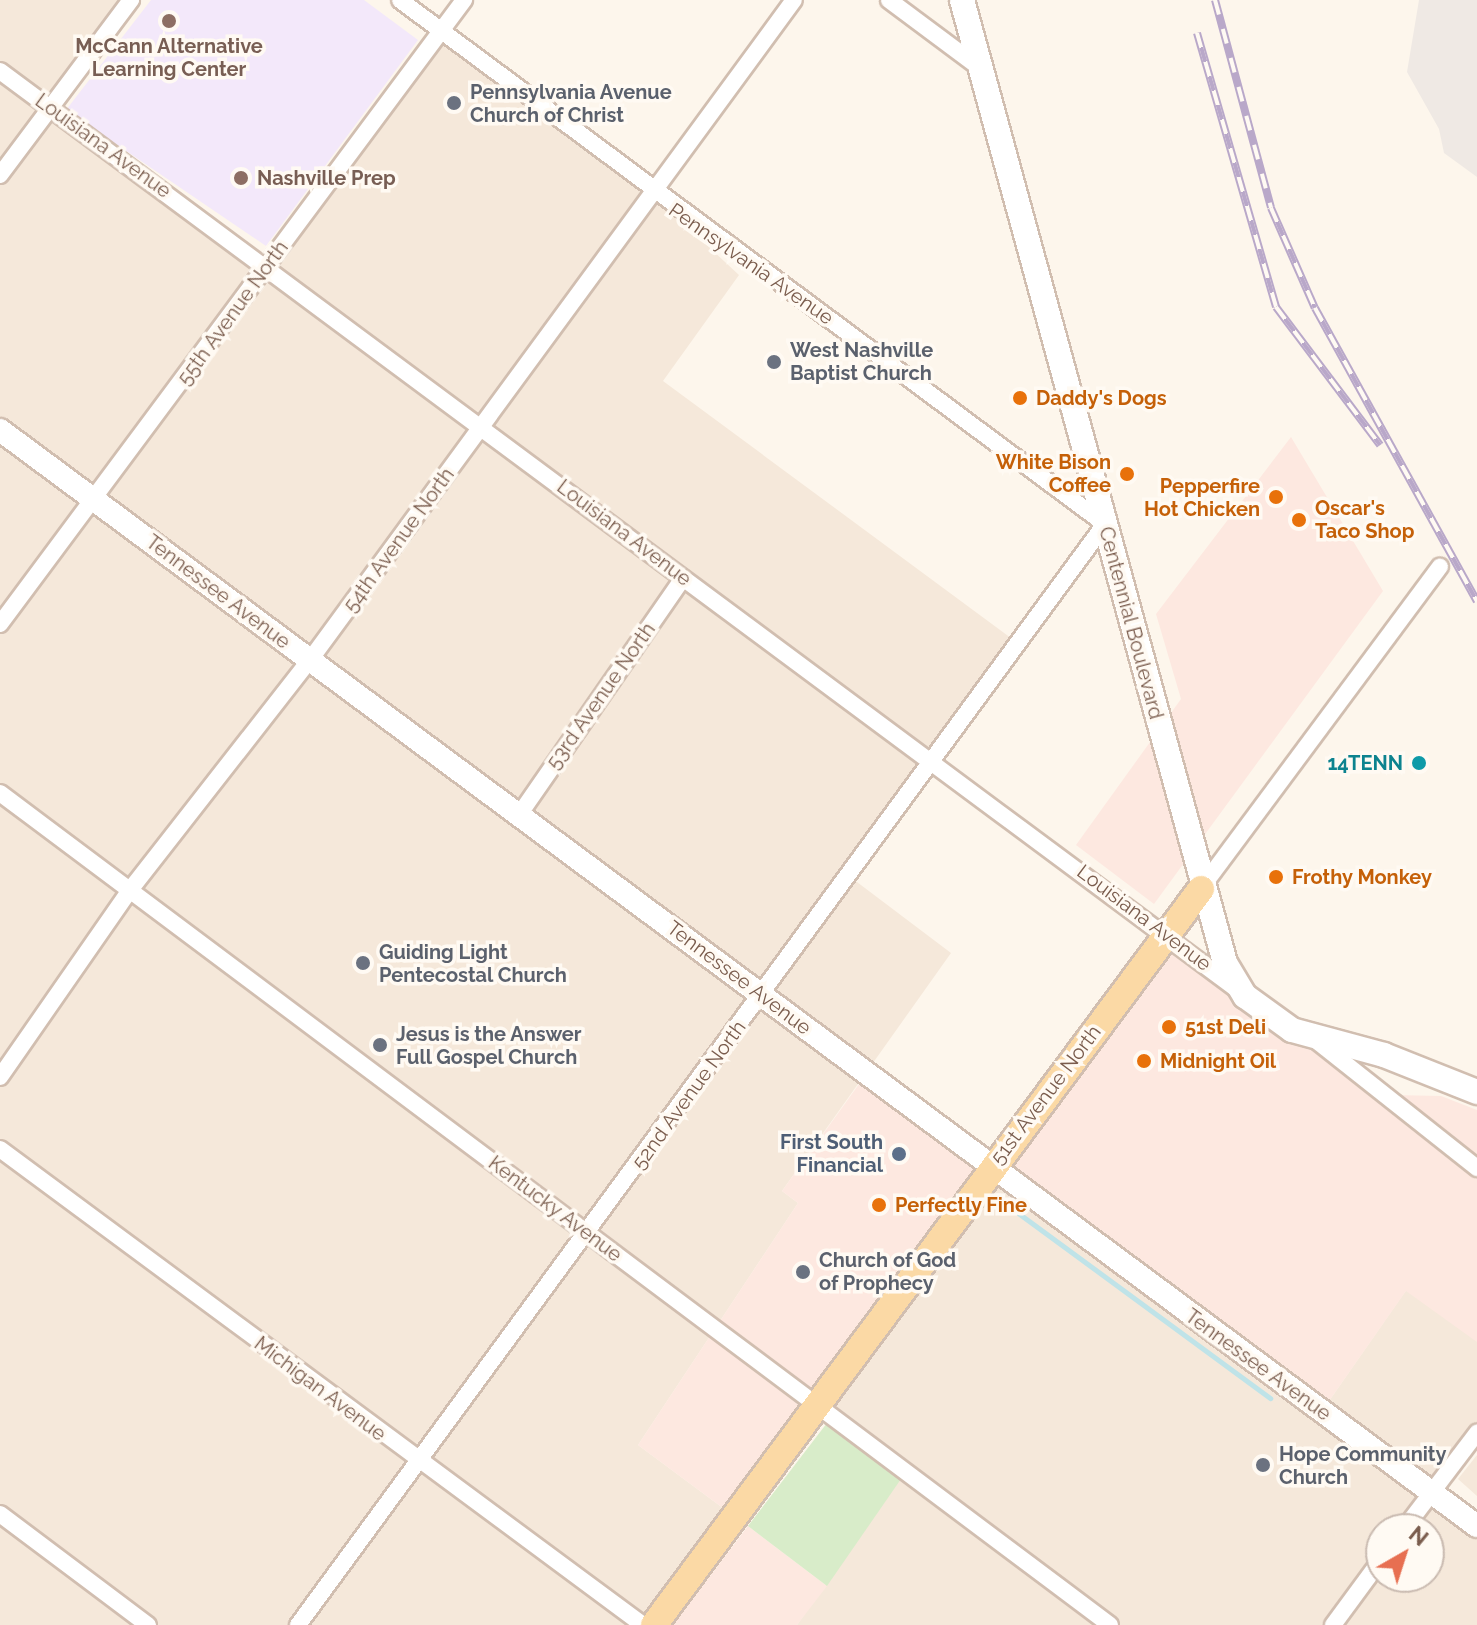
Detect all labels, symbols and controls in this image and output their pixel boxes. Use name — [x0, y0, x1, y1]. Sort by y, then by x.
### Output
marker: McCann Alternative Learning Center — [160, 12, 178, 30]
place label: McCann Alternative Learning Center — [75, 34, 263, 81]
place label: Pennsylvania Avenue Church of Christ — [470, 80, 672, 127]
street label: Louisiana Avenue — [30, 89, 176, 203]
marker: Pennsylvania Avenue Church of Christ — [445, 94, 463, 112]
place label: Nashville Prep — [257, 166, 396, 190]
marker: Nashville Prep — [232, 169, 250, 187]
street label: Pennsylvania Avenue — [664, 198, 838, 330]
street label: 55th Avenue North — [172, 236, 294, 390]
place label: West Nashville Baptist Church — [790, 338, 933, 385]
marker: West Nashville Baptist Church — [765, 353, 783, 371]
place label: Daddy's Dogs — [1036, 386, 1167, 410]
marker: Daddy's Dogs — [1011, 389, 1029, 407]
place label: White Bison Coffee — [996, 450, 1111, 497]
street label: 54th Avenue North — [338, 463, 460, 617]
marker: White Bison Coffee — [1118, 465, 1136, 483]
place label: Pepperfire Hot Chicken — [1144, 474, 1260, 521]
street label: Louisiana Avenue — [552, 475, 696, 591]
marker: Pepperfire Hot Chicken — [1267, 488, 1285, 506]
place label: Oscar's Taco Shop — [1315, 496, 1414, 543]
marker: Oscar's Taco Shop — [1290, 511, 1308, 529]
street label: Centennial Boulevard — [1094, 524, 1168, 722]
street label: Tennessee Avenue — [141, 530, 295, 654]
street label: 53rd Avenue North — [541, 618, 661, 774]
place label: 14TENN — [1327, 751, 1403, 775]
marker: 14TENN — [1410, 754, 1428, 772]
street label: Louisiana Avenue — [1072, 860, 1216, 976]
place label: Frothy Monkey — [1292, 865, 1432, 889]
marker: Frothy Monkey — [1267, 868, 1285, 886]
street label: Tennessee Avenue — [662, 916, 816, 1040]
place label: Guiding Light Pentecostal Church — [379, 940, 567, 987]
marker: Guiding Light Pentecostal Church — [354, 954, 372, 972]
place label: 51st Deli — [1185, 1015, 1266, 1039]
street label: 52nd Avenue North — [627, 1016, 751, 1174]
marker: 51st Deli — [1160, 1018, 1178, 1036]
street label: 51st Avenue North — [986, 1020, 1106, 1170]
place label: Jesus is the Answer Full Gospel Church — [396, 1022, 582, 1069]
marker: Jesus is the Answer Full Gospel Church — [371, 1036, 389, 1054]
place label: Midnight Oil — [1160, 1049, 1276, 1073]
marker: Midnight Oil — [1135, 1052, 1153, 1070]
place label: First South Financial — [780, 1130, 883, 1177]
marker: First South Financial — [890, 1145, 908, 1163]
street label: Kentucky Avenue — [483, 1151, 627, 1267]
place label: Perfectly Fine — [895, 1193, 1027, 1217]
marker: Perfectly Fine — [870, 1196, 888, 1214]
place label: Church of God of Prophecy — [819, 1248, 957, 1295]
marker: Church of God of Prophecy — [794, 1263, 812, 1281]
street label: Tennessee Avenue — [1180, 1304, 1336, 1426]
street label: Michigan Avenue — [249, 1332, 391, 1446]
place label: Hope Community Church — [1279, 1442, 1447, 1489]
marker: Hope Community Church — [1254, 1456, 1272, 1474]
north arrow — [1365, 1513, 1445, 1593]
text: N — [1404, 1521, 1434, 1551]

